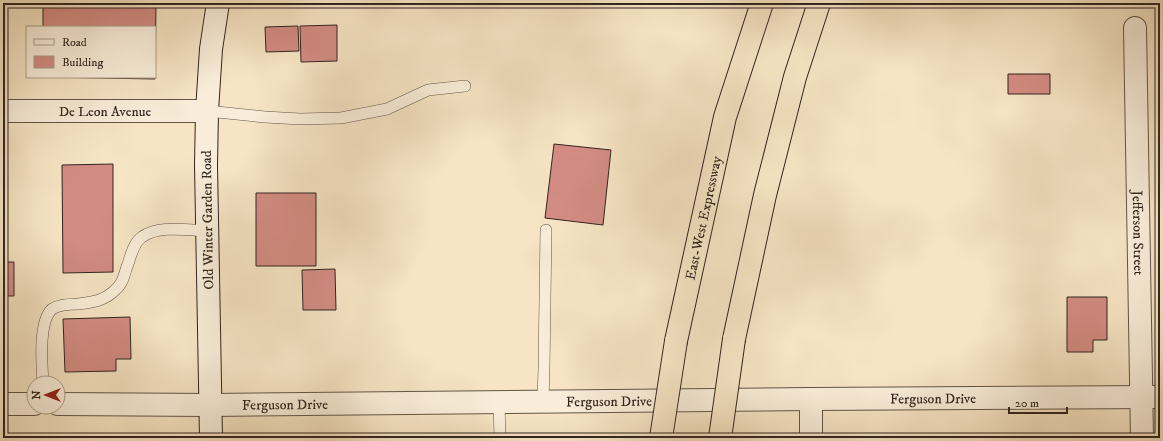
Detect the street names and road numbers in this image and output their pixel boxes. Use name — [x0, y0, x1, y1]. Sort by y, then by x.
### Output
street label: De Leon Avenue — [59, 103, 152, 121]
street label: Old Winter Garden Road — [198, 150, 218, 290]
street label: East-West Expressway — [682, 154, 726, 282]
street label: Jefferson Street — [1128, 188, 1147, 276]
street label: Ferguson Drive — [890, 390, 976, 409]
street label: Ferguson Drive — [566, 393, 652, 411]
street label: Ferguson Drive — [242, 396, 328, 415]

